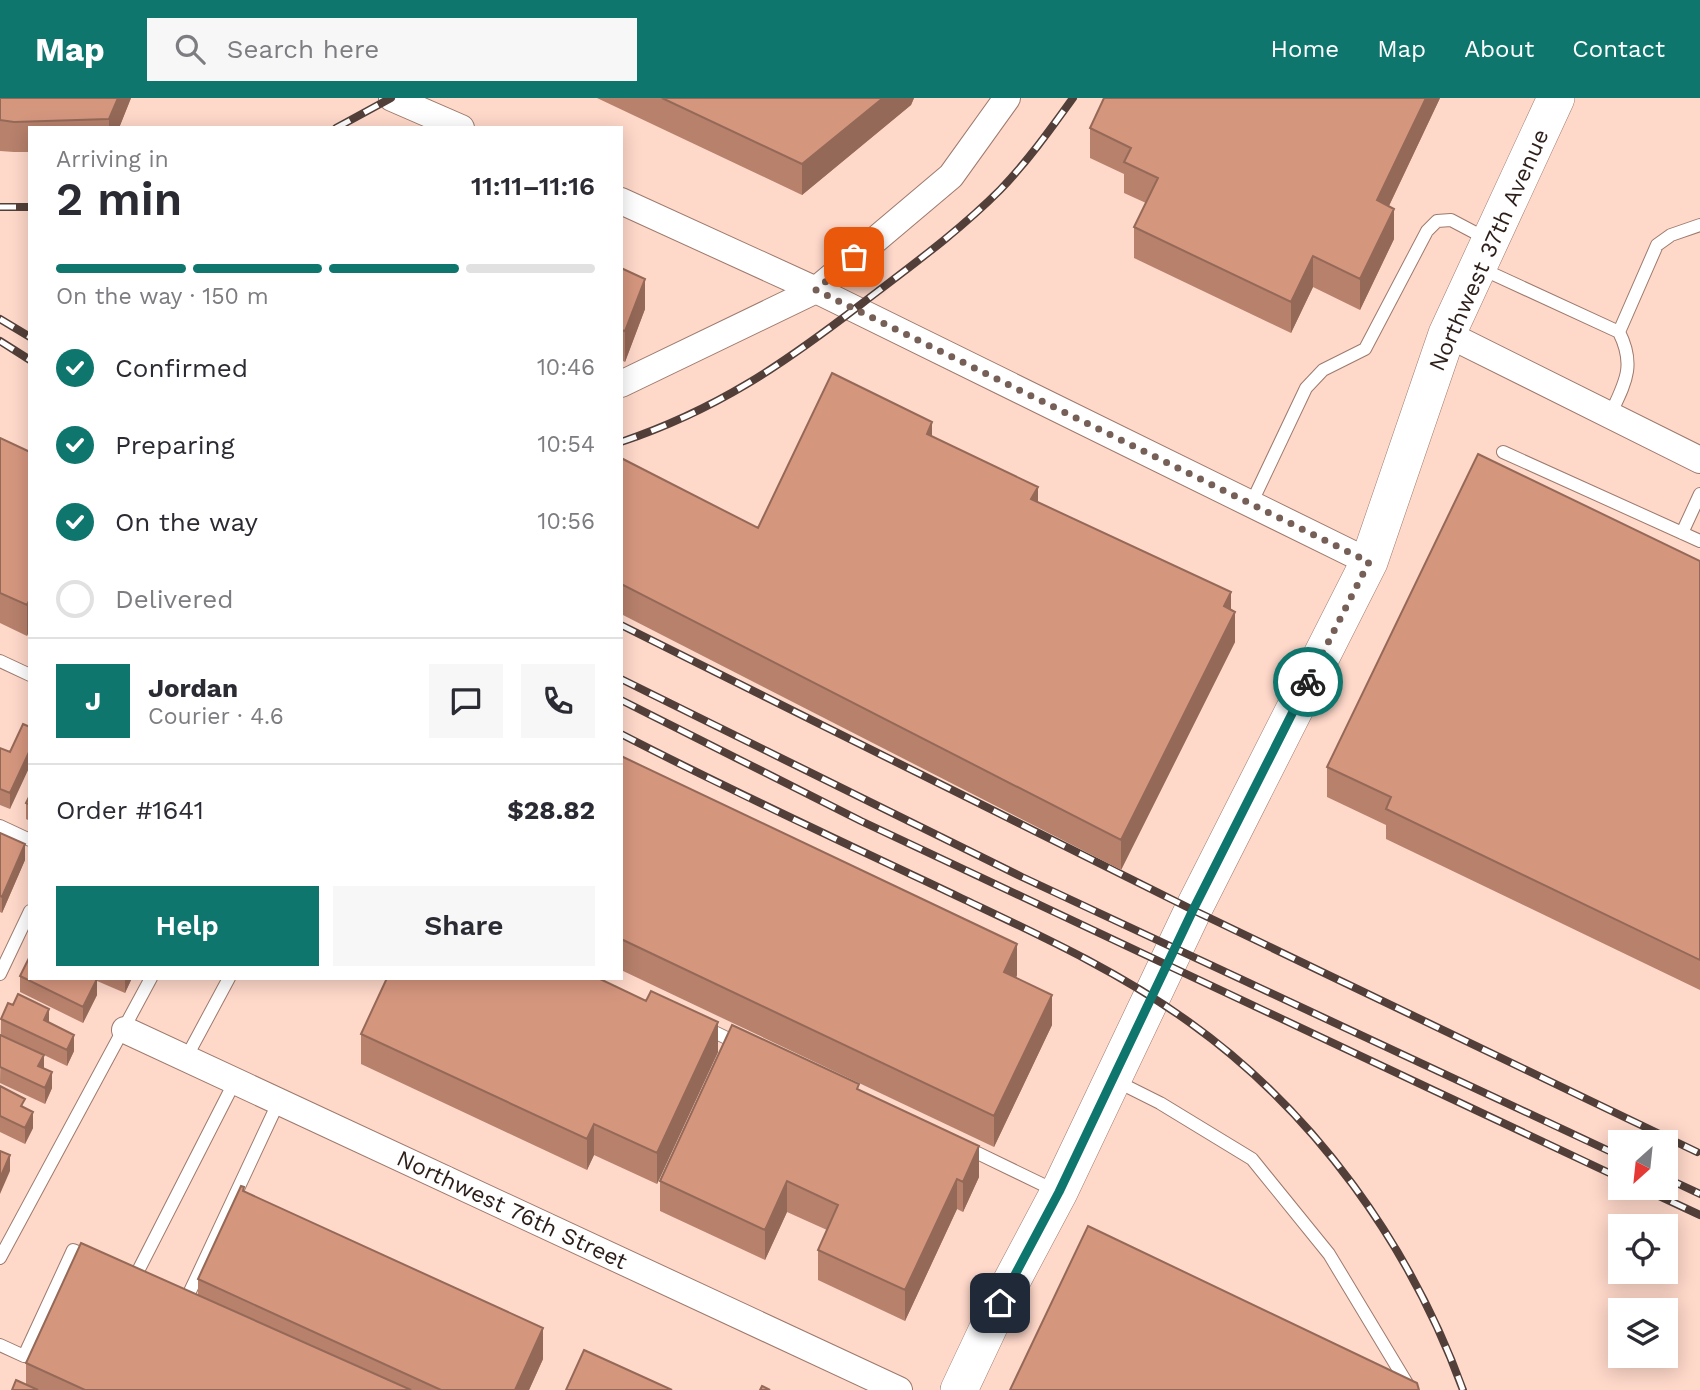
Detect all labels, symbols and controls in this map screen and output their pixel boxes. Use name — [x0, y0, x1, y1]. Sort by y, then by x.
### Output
search box — [147, 18, 637, 81]
text: Map — [35, 30, 105, 69]
icon: search — [171, 30, 209, 68]
text: Search here — [227, 34, 379, 64]
text: Home — [1271, 35, 1339, 63]
text: Map — [1377, 35, 1426, 63]
text: About — [1464, 35, 1534, 63]
text: Contact — [1572, 35, 1665, 63]
street label: Northwest 37th Avenue — [1423, 125, 1555, 375]
text: Arriving in — [56, 146, 169, 173]
text: 11:11–11:16 — [471, 171, 595, 201]
text: 2 min — [56, 172, 182, 226]
pin — [824, 227, 884, 287]
icon: bag — [835, 238, 873, 276]
text: On the way · 150 m — [56, 283, 269, 310]
icon: check — [56, 349, 94, 387]
text: Confirmed — [115, 353, 248, 383]
text: 10:46 — [537, 354, 595, 381]
icon: check — [56, 426, 94, 464]
text: Preparing — [115, 430, 235, 460]
text: 10:54 — [537, 431, 595, 458]
icon: check — [56, 503, 94, 541]
text: On the way — [115, 507, 258, 537]
text: 10:56 — [538, 508, 595, 535]
text: Delivered — [115, 584, 234, 614]
courier — [1273, 647, 1343, 717]
icon: bike — [1289, 663, 1327, 701]
button: chat — [429, 664, 503, 738]
button: phone — [521, 664, 595, 738]
text: Jordan — [148, 673, 238, 703]
text: J — [85, 686, 101, 716]
text: Courier · 4.6 — [148, 703, 284, 730]
text: Order #1641 — [56, 795, 204, 825]
text: $28.82 — [507, 795, 595, 825]
button: Help — [56, 886, 319, 966]
button: Share — [333, 886, 595, 966]
north arrow — [1608, 1130, 1678, 1200]
map controls — [1608, 1130, 1678, 1368]
street label: Northwest 76th Street — [393, 1145, 632, 1275]
button: locate — [1608, 1214, 1678, 1284]
pin — [970, 1273, 1030, 1333]
icon: home — [981, 1284, 1019, 1322]
button: layers — [1608, 1298, 1678, 1368]

